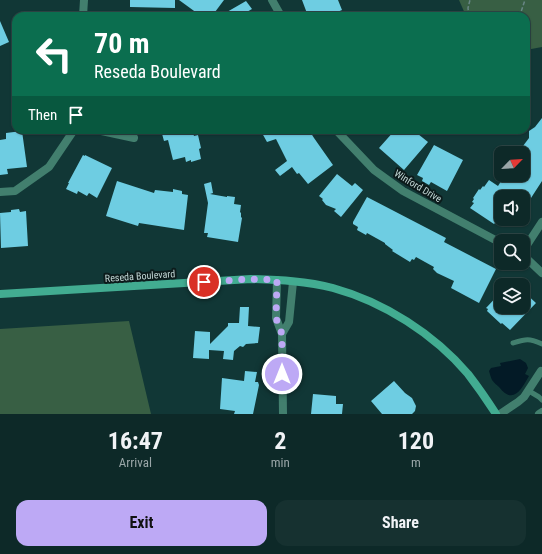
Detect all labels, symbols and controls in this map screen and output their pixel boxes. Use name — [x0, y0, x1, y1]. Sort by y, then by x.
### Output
text: 70 m — [94, 27, 150, 60]
icon: left — [28, 28, 80, 80]
text: Reseda Boulevard — [94, 61, 221, 82]
icon: arrive — [65, 104, 87, 126]
text: Then — [28, 106, 57, 124]
north arrow — [494, 146, 530, 182]
map controls — [494, 146, 530, 314]
street label: Winford Drive — [392, 168, 444, 205]
button: sound — [494, 190, 530, 226]
button: search — [494, 234, 530, 270]
pin — [187, 265, 221, 299]
street label: Reseda Boulevard — [104, 268, 176, 284]
icon: arrive — [193, 271, 215, 293]
button: layers — [494, 278, 530, 314]
position arrow — [261, 353, 303, 395]
text: 16:47 — [108, 427, 163, 455]
text: 2 — [274, 427, 286, 455]
text: 120 — [398, 427, 434, 455]
text: Arrival — [119, 455, 152, 470]
text: min — [271, 455, 290, 470]
text: m — [411, 455, 421, 470]
button: Exit — [16, 500, 267, 546]
button: Share — [275, 500, 526, 546]

